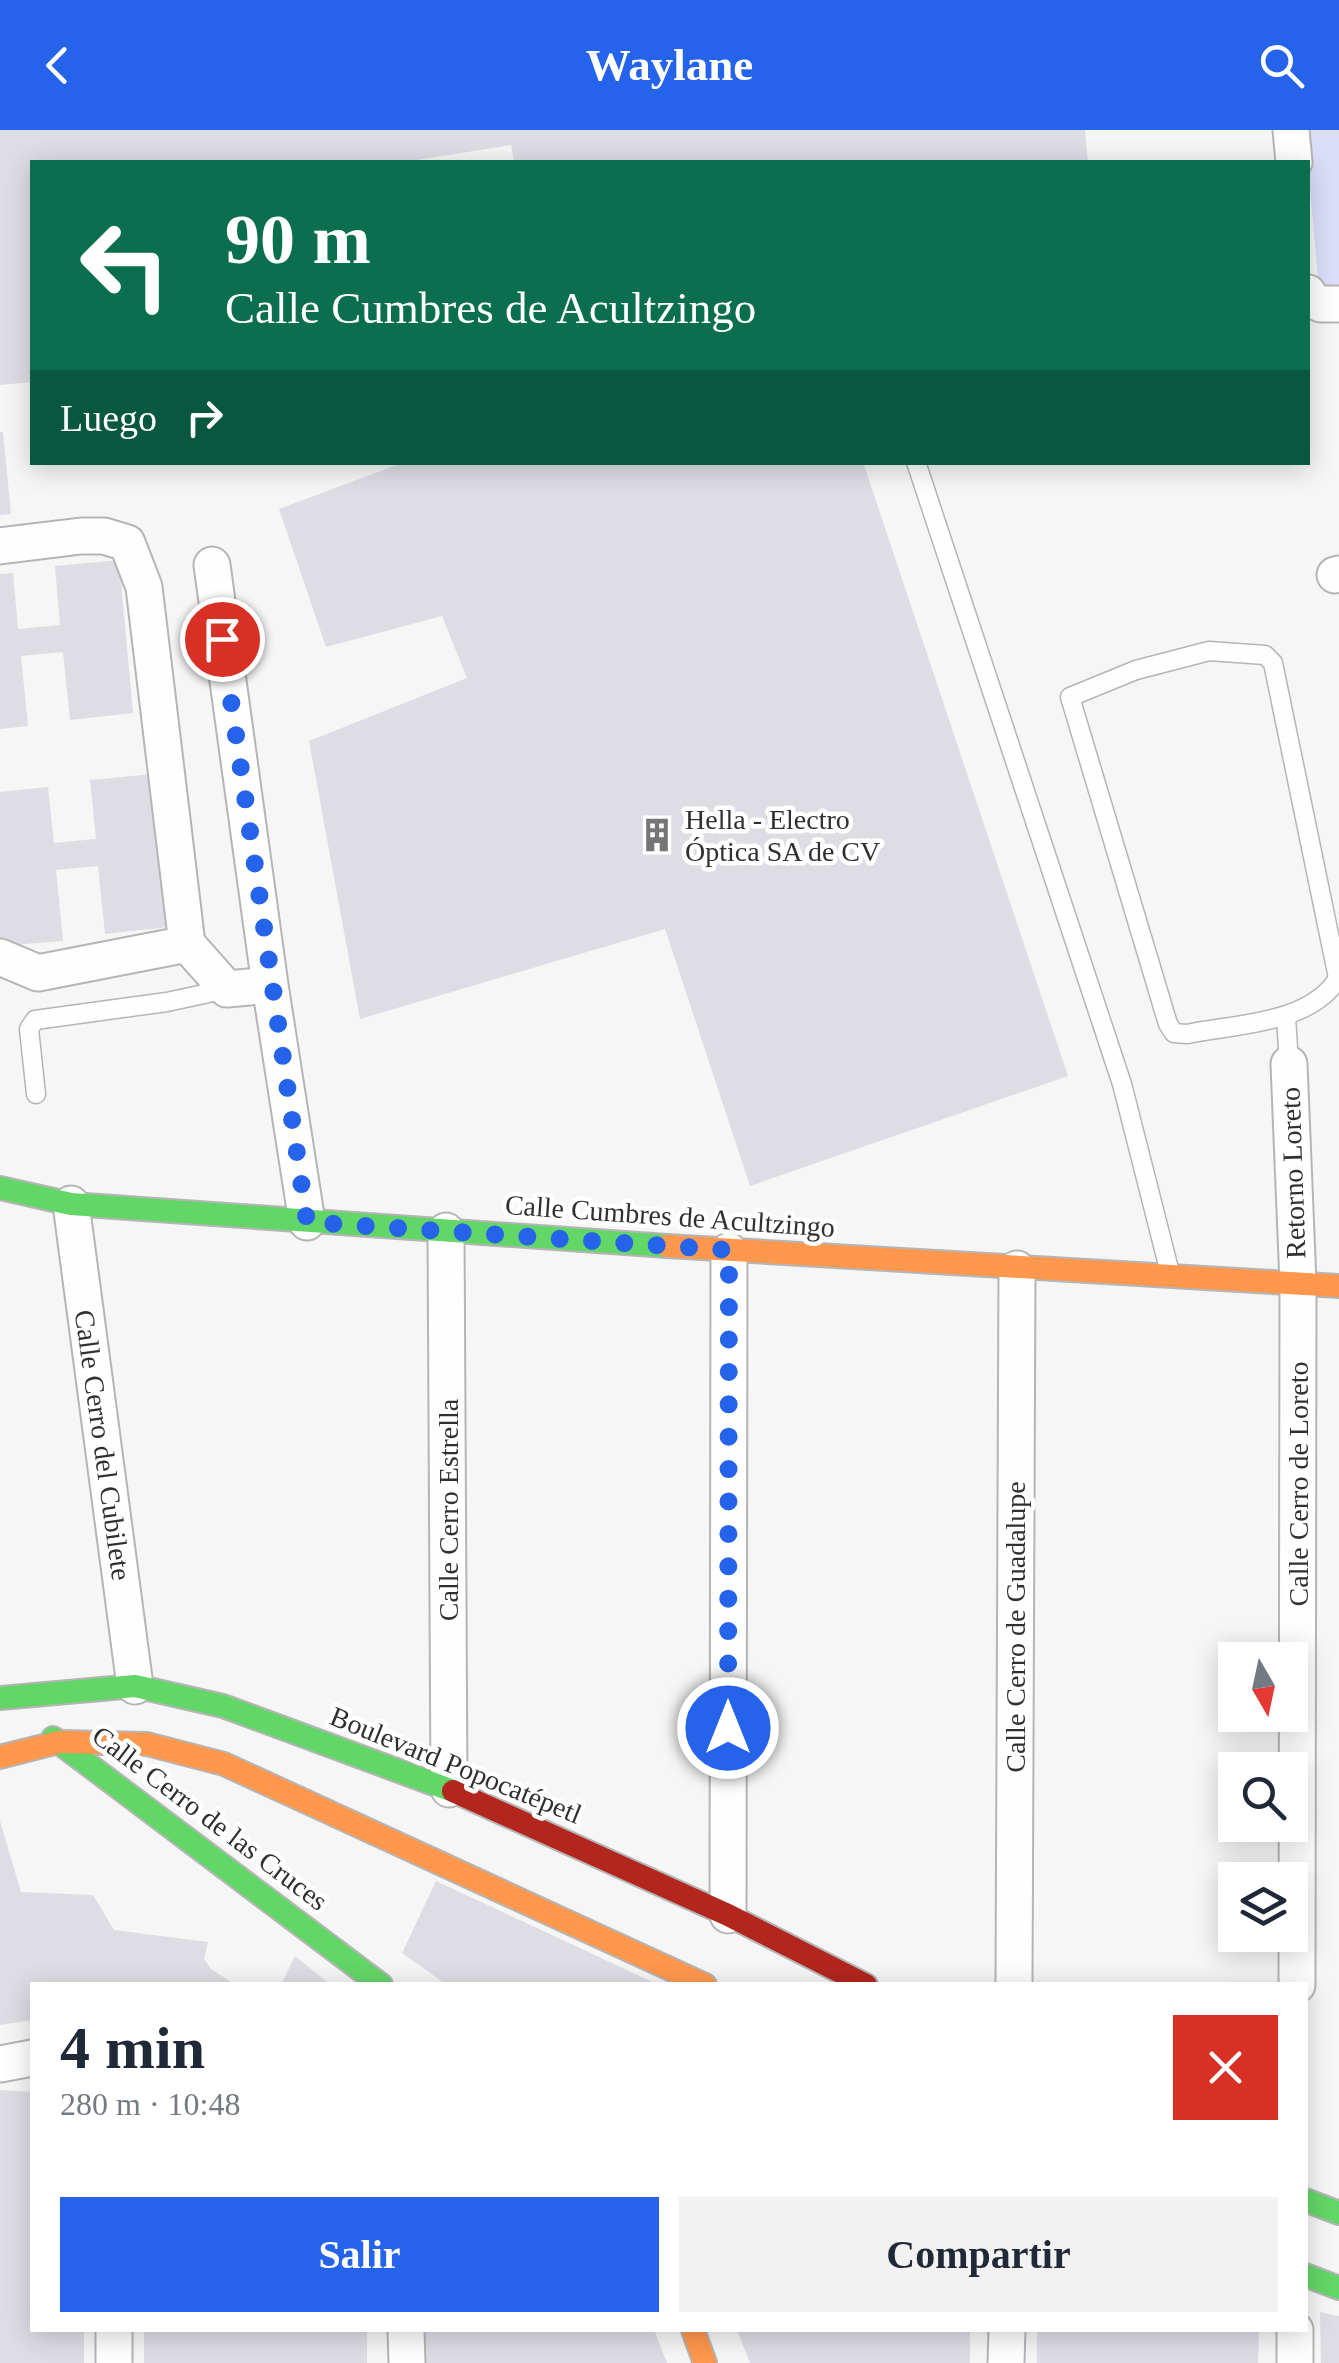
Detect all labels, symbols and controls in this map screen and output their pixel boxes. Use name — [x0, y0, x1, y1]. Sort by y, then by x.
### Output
icon: back — [30, 38, 85, 93]
icon: search — [1254, 38, 1309, 93]
text: Waylane — [586, 40, 753, 90]
icon: left — [60, 200, 190, 330]
text: 90 m — [225, 201, 371, 278]
text: Calle Cumbres de Acultzingo — [225, 283, 756, 333]
icon: right — [177, 390, 232, 445]
text: Luego — [60, 397, 157, 439]
pin — [180, 597, 265, 682]
icon: arrive — [195, 612, 250, 667]
place label: Hella - Electro Óptica SA de CV — [685, 804, 880, 867]
building icon: Hella - Electro Óptica SA de CV — [638, 816, 676, 854]
street label: Retorno Loreto — [1275, 1087, 1311, 1259]
street label: Calle Cumbres de Acultzingo — [504, 1189, 836, 1243]
street label: Calle Cerro del Cubilete — [69, 1308, 137, 1582]
street label: Calle Cerro de Loreto — [1283, 1362, 1314, 1606]
street label: Calle Cerro Estrella — [433, 1398, 464, 1621]
street label: Calle Cerro de Guadalupe — [1000, 1481, 1031, 1773]
north arrow — [1218, 1642, 1308, 1732]
map controls — [1218, 1642, 1308, 1952]
position arrow — [676, 1676, 780, 1780]
street label: Boulevard Popocatépetl — [326, 1700, 586, 1830]
street label: Calle Cerro de las Cruces — [86, 1720, 334, 1916]
button: search — [1218, 1752, 1308, 1842]
button: layers — [1218, 1862, 1308, 1952]
text: 4 min — [60, 2015, 205, 2081]
button: close — [1173, 2015, 1278, 2120]
text: 280 m · 10:48 — [60, 2086, 240, 2122]
button: Salir — [60, 2197, 659, 2312]
button: Compartir — [679, 2197, 1278, 2312]

